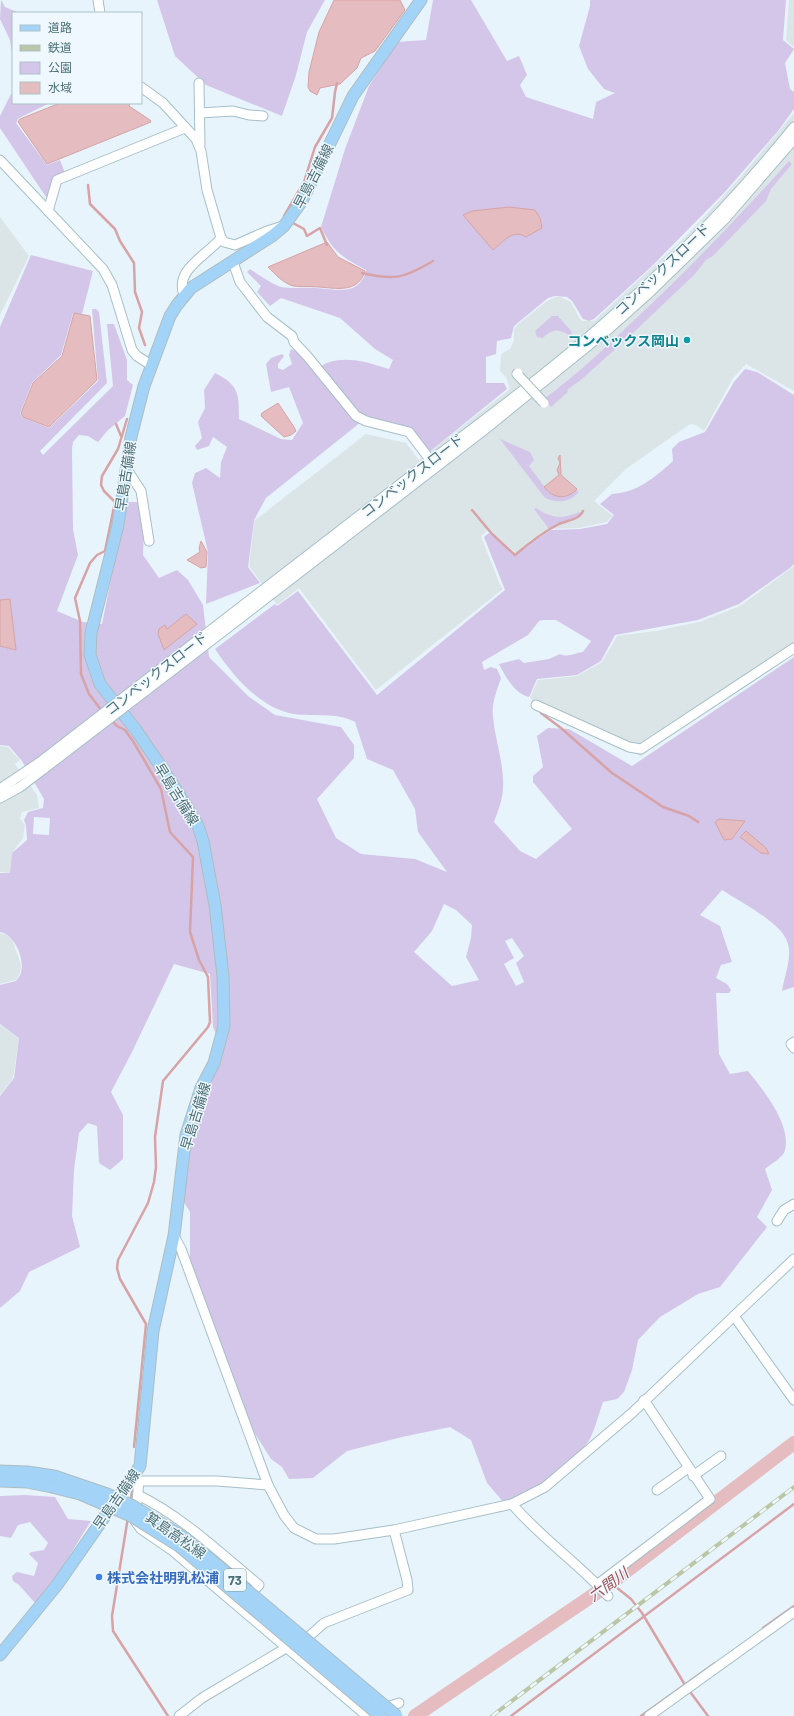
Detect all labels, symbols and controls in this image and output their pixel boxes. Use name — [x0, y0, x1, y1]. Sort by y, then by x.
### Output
legend — [12, 12, 142, 104]
text: 道路 — [48, 20, 72, 34]
text: 鉄道 — [48, 40, 72, 54]
text: 公園 — [48, 60, 72, 74]
text: 水域 — [48, 80, 72, 94]
street label: 早島吉備線 — [290, 141, 336, 211]
street label: コンベックスロード — [611, 219, 713, 319]
place label: コンベックス岡山 — [567, 332, 679, 349]
marker: コンベックス岡山 — [682, 335, 692, 345]
street label: コンベックスロード — [357, 430, 467, 520]
street label: 早島吉備線 — [111, 440, 139, 512]
street label: コンベックスロード — [101, 628, 211, 718]
street label: 早島吉備線 — [151, 760, 203, 828]
street label: 早島吉備線 — [177, 1080, 213, 1152]
street label: 早島吉備線 — [89, 1465, 143, 1533]
street label: 箕島高松線 — [142, 1508, 210, 1562]
water label: 六間川 — [585, 1562, 633, 1605]
place label: 株式会社明乳松浦 — [107, 1569, 219, 1586]
road number: 73 — [224, 1569, 246, 1591]
marker: 株式会社明乳松浦 — [94, 1572, 104, 1582]

